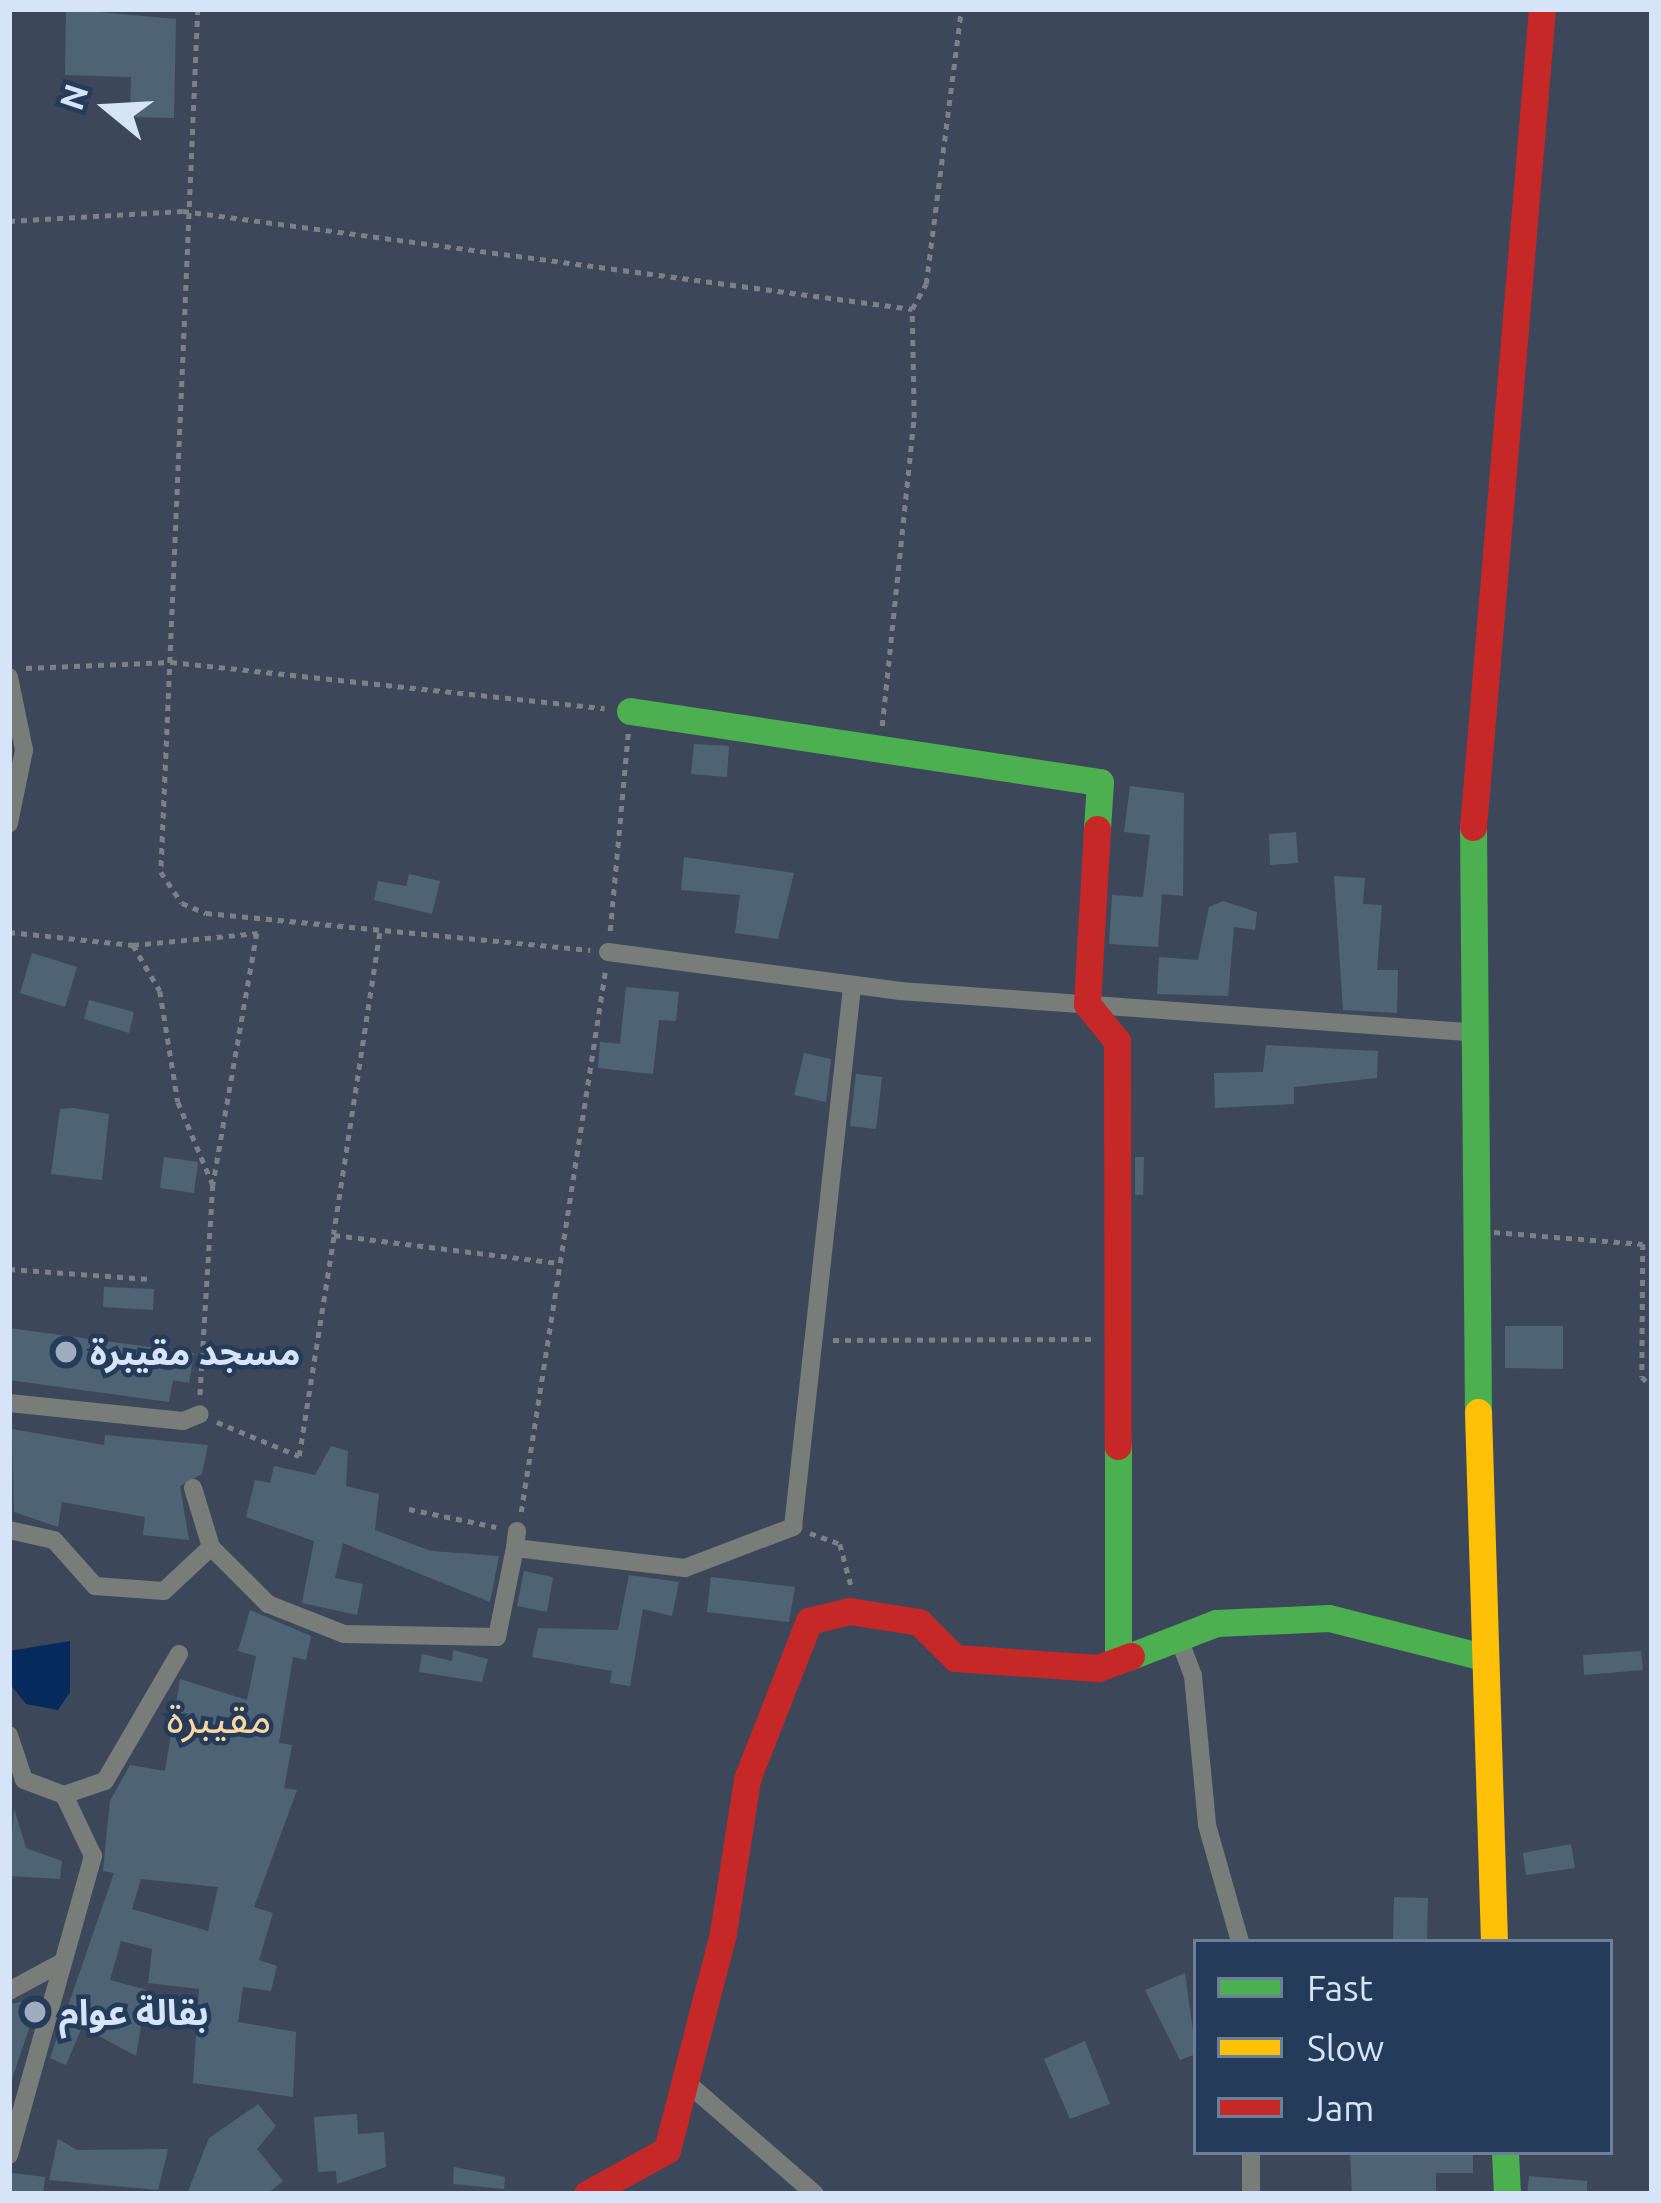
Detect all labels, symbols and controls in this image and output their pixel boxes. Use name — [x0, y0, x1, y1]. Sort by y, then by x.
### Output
north arrow — [48, 48, 168, 168]
text: N — [52, 79, 95, 114]
place label: مسجد مقيبرة — [90, 1330, 301, 1374]
marker: مسجد مقيبرة — [53, 1339, 79, 1365]
district label: مقيبرة — [167, 1693, 271, 1743]
legend — [1193, 1939, 1613, 2155]
text: Fast — [1307, 1967, 1373, 2008]
place label: بقالة عوام — [59, 1990, 209, 2034]
marker: بقالة عوام — [22, 1999, 48, 2025]
text: Slow — [1307, 2027, 1384, 2068]
text: Jam — [1307, 2087, 1374, 2128]

